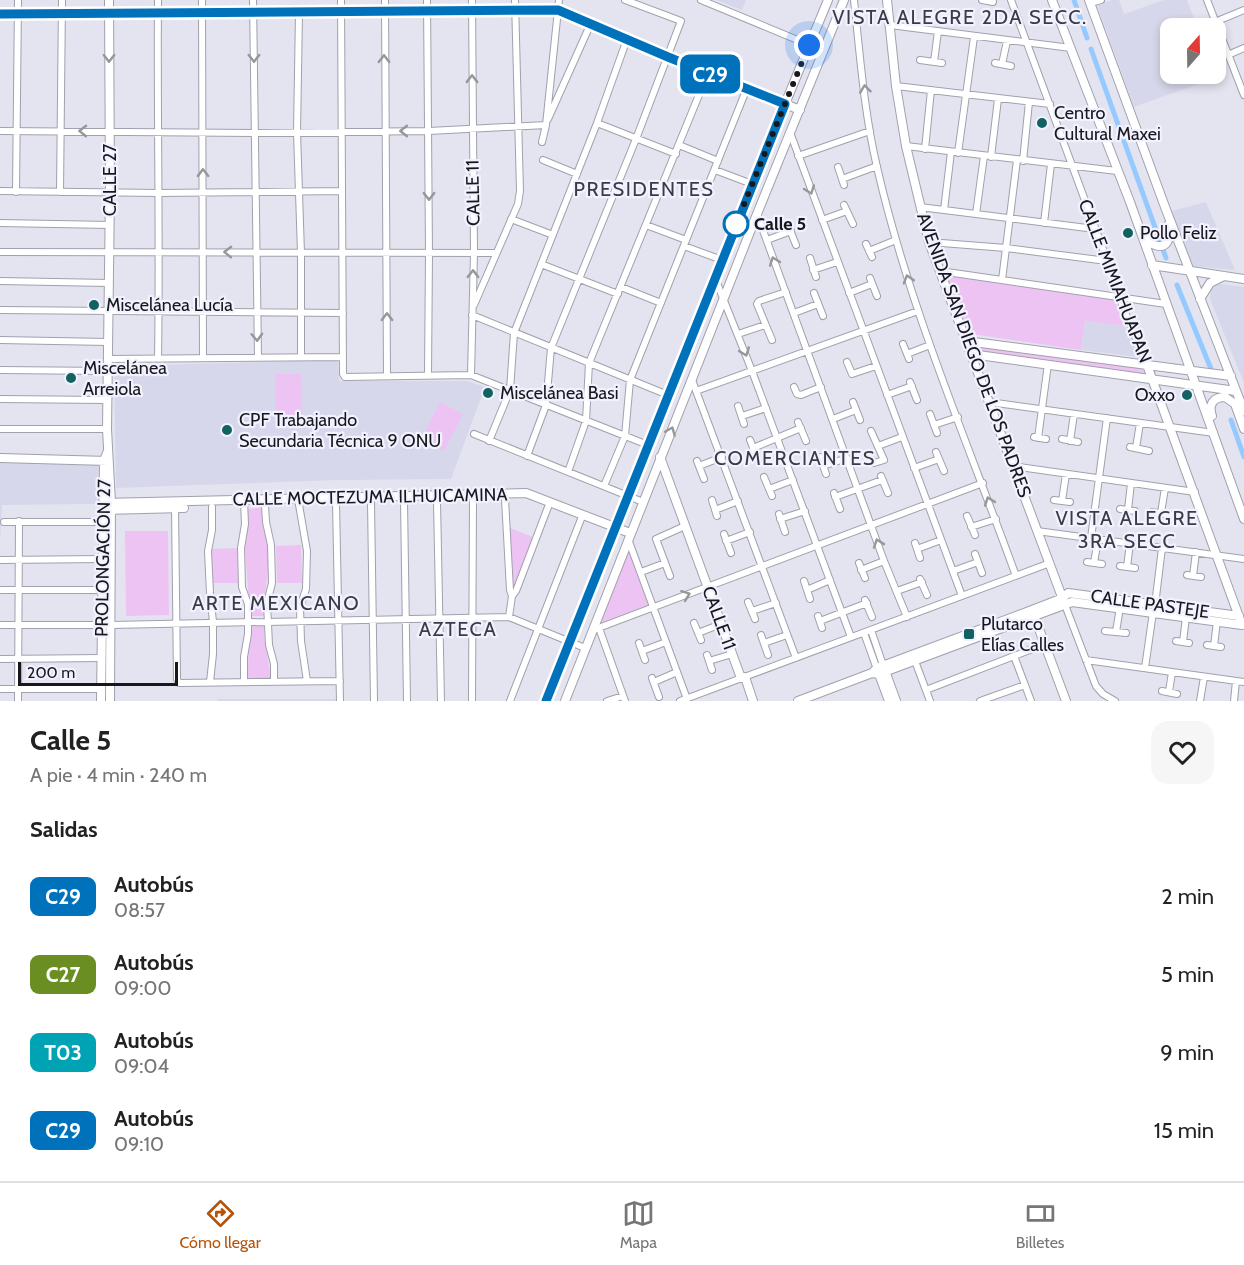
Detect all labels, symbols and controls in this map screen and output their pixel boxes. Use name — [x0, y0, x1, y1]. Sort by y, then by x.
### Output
district label: VISTA ALEGRE 2DA SECC. — [832, 5, 1088, 29]
north arrow — [1160, 18, 1226, 84]
map controls — [1160, 18, 1226, 84]
your location — [794, 30, 824, 60]
one-way arrow — [103, 54, 116, 63]
one-way arrow — [248, 54, 260, 63]
line badge: C29 — [676, 54, 744, 94]
one-way arrow — [378, 55, 390, 64]
text: C29 — [692, 62, 728, 87]
one-way arrow — [466, 75, 478, 84]
one-way arrow — [859, 84, 871, 93]
place label: Centro Cultural Maxei — [1054, 102, 1161, 145]
marker: Centro Cultural Maxei — [1035, 116, 1049, 130]
one-way arrow — [78, 125, 87, 137]
one-way arrow — [399, 125, 408, 137]
street label: CALLE 27 — [99, 144, 121, 216]
street label: CALLE 11 — [461, 160, 485, 226]
one-way arrow — [196, 168, 209, 177]
district label: PRESIDENTES — [574, 177, 714, 201]
one-way arrow — [803, 184, 816, 195]
one-way arrow — [423, 192, 435, 201]
street label: CALLE MIMIAHUAPAN — [1074, 196, 1156, 366]
street label: AVENIDA SAN DIEGO DE LOS PADRES — [912, 210, 1036, 500]
marker: Calle 5 — [723, 211, 749, 237]
place label: Calle 5 — [754, 213, 806, 235]
place label: Pollo Feliz — [1140, 222, 1217, 244]
marker: Pollo Feliz — [1121, 226, 1135, 240]
one-way arrow — [223, 245, 232, 258]
one-way arrow — [769, 256, 782, 267]
one-way arrow — [467, 270, 480, 279]
one-way arrow — [902, 274, 915, 285]
place label: Miscelánea Lucía — [106, 294, 233, 316]
marker: Miscelánea Lucía — [87, 298, 101, 312]
one-way arrow — [381, 313, 393, 322]
one-way arrow — [251, 333, 264, 342]
one-way arrow — [737, 346, 750, 357]
place label: Miscelánea Arreiola — [83, 357, 167, 400]
marker: Miscelánea Arreiola — [64, 371, 78, 385]
place label: Miscelánea Basi — [500, 382, 618, 404]
place label: Oxxo — [1135, 384, 1175, 406]
marker: Miscelánea Basi — [481, 386, 495, 400]
marker: Oxxo — [1180, 388, 1194, 402]
place label: CPF Trabajando Secundaria Técnica 9 ONU — [239, 409, 441, 452]
marker: CPF Trabajando Secundaria Técnica 9 ONU — [220, 423, 234, 437]
one-way arrow — [664, 426, 676, 437]
district label: COMERCIANTES — [714, 446, 876, 470]
street label: PROLONGACIÓN 27 — [91, 479, 115, 637]
street label: CALLE MOCTEZUMA ILHUICAMINA — [232, 484, 508, 510]
one-way arrow — [984, 496, 997, 507]
district label: VISTA ALEGRE 3RA SECC — [1055, 506, 1199, 553]
one-way arrow — [873, 538, 885, 549]
street label: CALLE 11 — [697, 583, 741, 653]
street label: CALLE PASTEJE — [1089, 585, 1211, 623]
one-way arrow — [680, 590, 691, 602]
district label: ARTE MEXICANO — [192, 591, 360, 615]
place label: Plutarco Elías Calles — [981, 613, 1064, 656]
district label: AZTECA — [419, 617, 497, 641]
marker: Plutarco Elías Calles — [962, 627, 976, 641]
scale bar — [18, 659, 178, 686]
text: 200 m — [27, 663, 75, 682]
button: heart — [1151, 721, 1214, 784]
text: Calle 5 — [30, 723, 111, 757]
text: A pie · 4 min · 240 m — [30, 763, 207, 787]
text: Salidas — [30, 816, 98, 843]
text: Autobús — [114, 871, 194, 898]
text: 2 min — [1161, 883, 1214, 910]
text: C29 — [45, 884, 81, 909]
text: 08:57 — [114, 898, 165, 922]
text: Autobús — [114, 949, 194, 976]
text: 5 min — [1161, 961, 1214, 988]
text: C27 — [46, 962, 80, 987]
text: 09:00 — [114, 976, 171, 1000]
text: Autobús — [114, 1027, 194, 1054]
text: 9 min — [1160, 1039, 1214, 1066]
text: T03 — [44, 1040, 82, 1065]
text: 09:04 — [114, 1054, 169, 1078]
text: Autobús — [114, 1105, 194, 1132]
text: 15 min — [1154, 1117, 1214, 1144]
text: C29 — [45, 1118, 81, 1143]
text: 09:10 — [114, 1132, 164, 1156]
tab: Cómo llegar — [179, 1197, 261, 1252]
tab: Mapa — [620, 1197, 657, 1252]
tab: Billetes — [1016, 1197, 1064, 1252]

